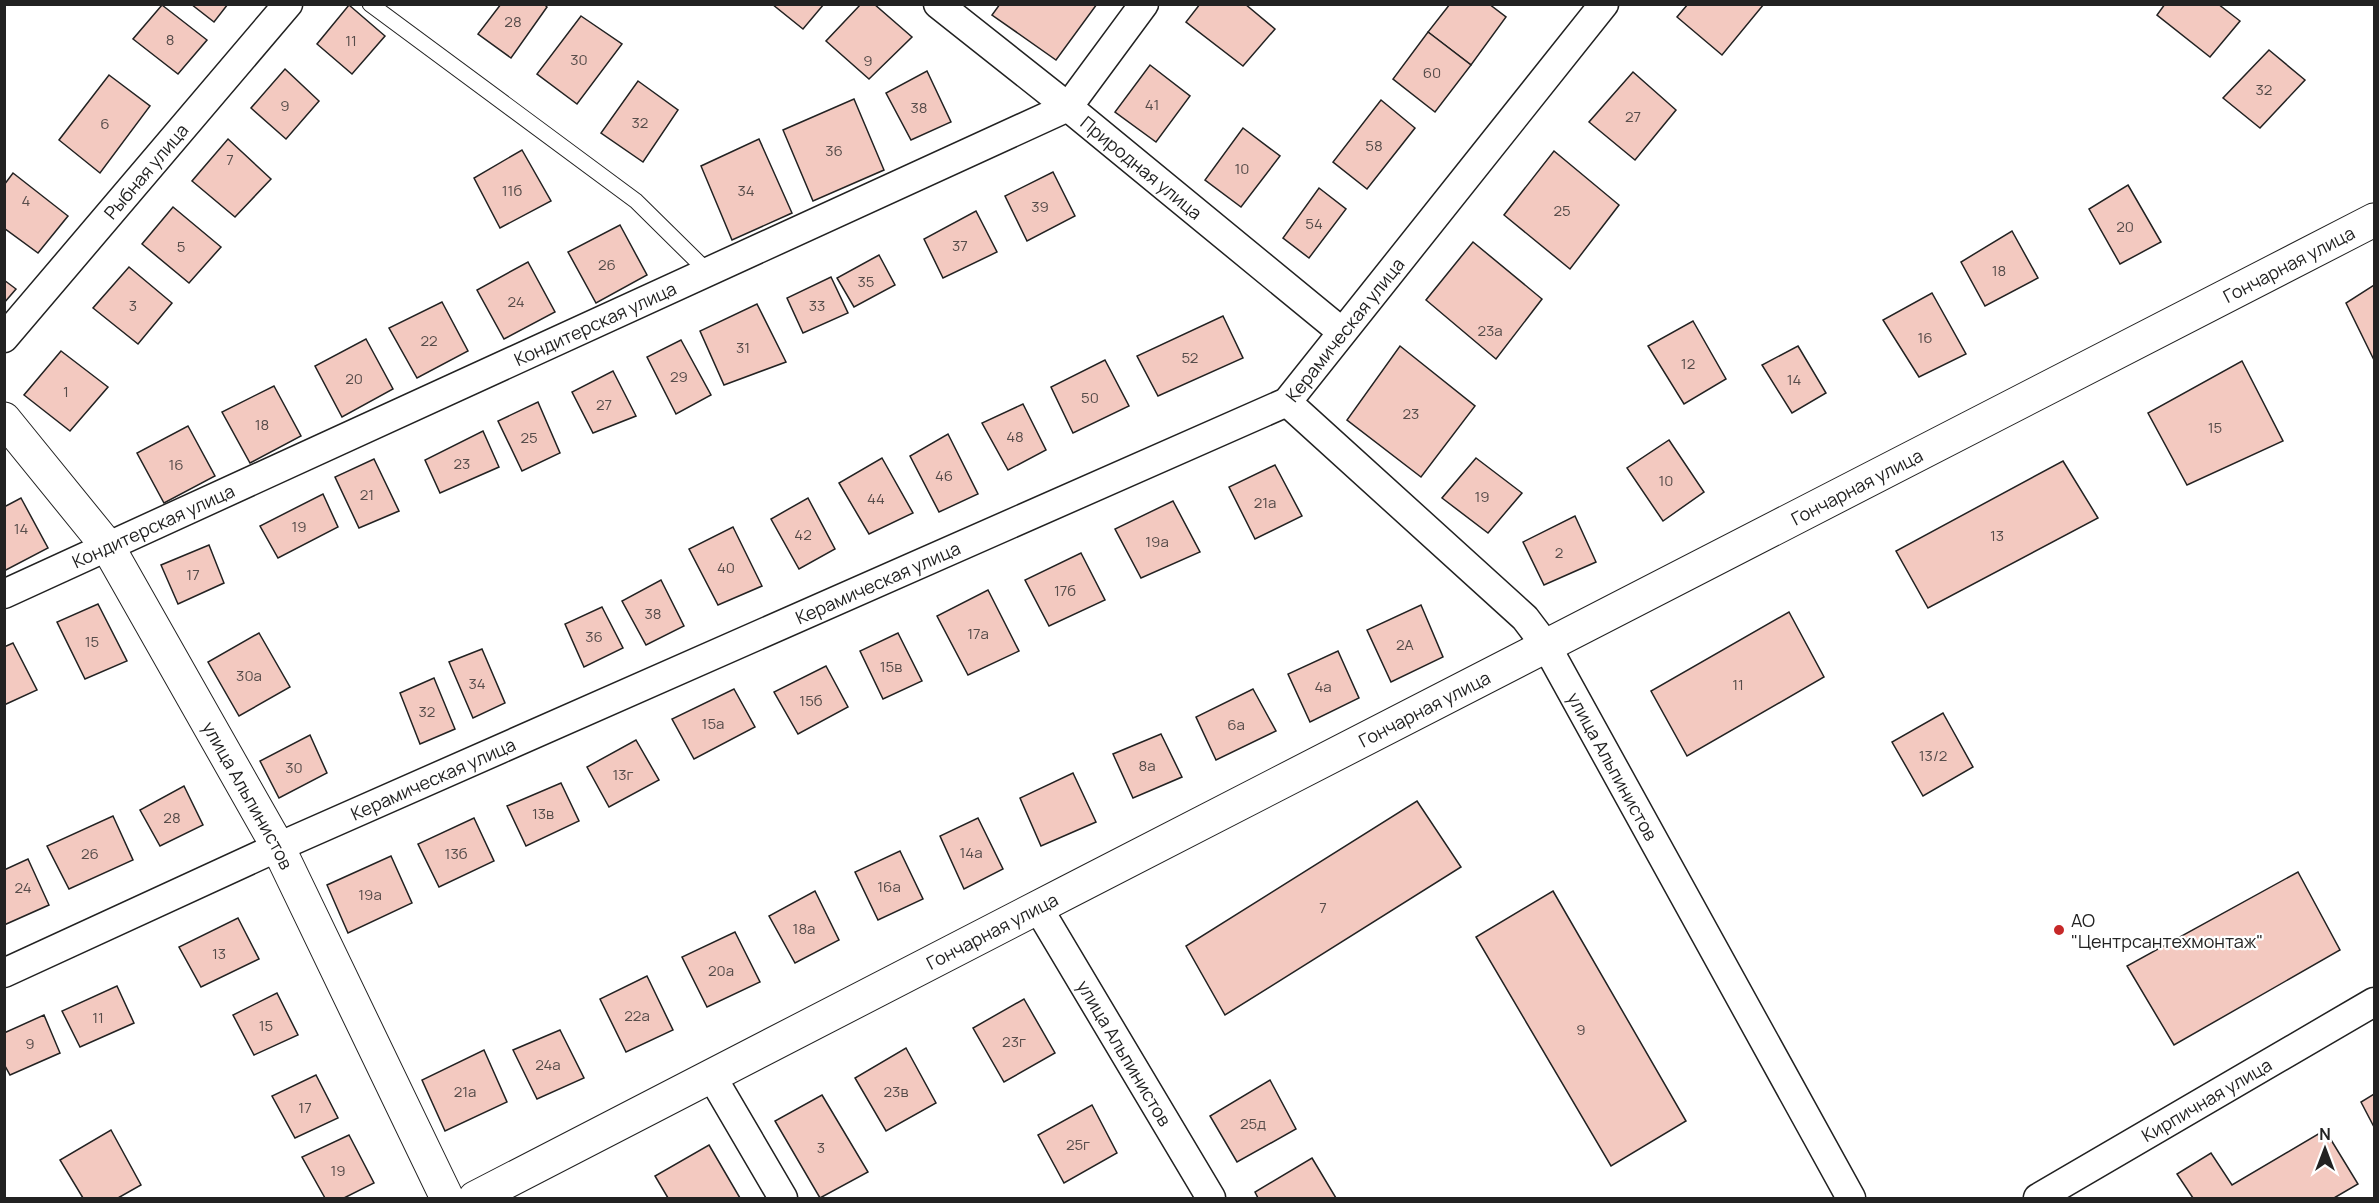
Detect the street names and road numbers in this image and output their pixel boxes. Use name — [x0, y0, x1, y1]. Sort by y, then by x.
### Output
street label: Природная улица — [1076, 110, 1207, 224]
street label: Рыбная улица — [98, 118, 193, 224]
street label: Гончарная улица — [2219, 220, 2359, 308]
street label: Керамическая улица — [1280, 253, 1409, 407]
street label: Кондитерская улица — [510, 276, 680, 371]
street label: Гончарная улица — [1787, 443, 1927, 530]
street label: Кондитерская улица — [68, 478, 238, 573]
street label: Керамическая улица — [792, 536, 964, 629]
street label: Гончарная улица — [1354, 665, 1494, 752]
street label: улица Альпинистов — [1562, 688, 1664, 845]
street label: улица Альпинистов — [197, 717, 299, 873]
street label: Керамическая улица — [347, 732, 519, 825]
street label: Гончарная улица — [922, 887, 1062, 975]
street label: улица Альпинистов — [1072, 975, 1178, 1131]
street label: Кирпичная улица — [2137, 1052, 2276, 1147]

